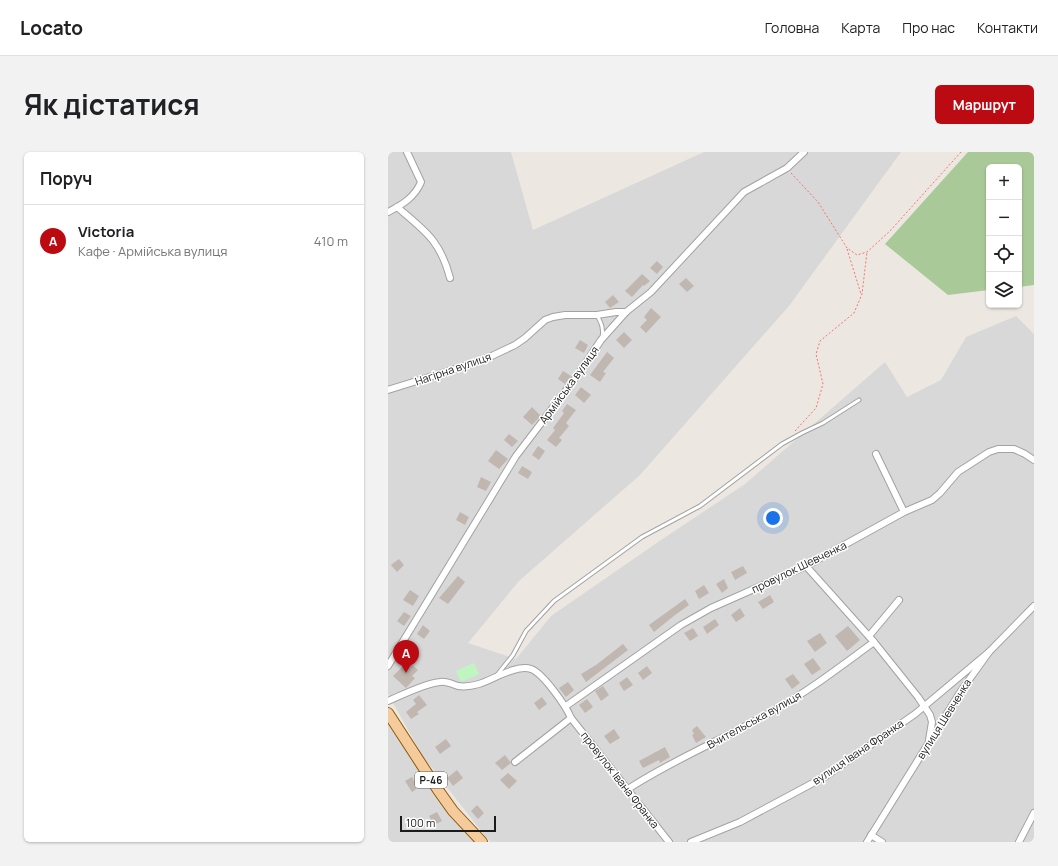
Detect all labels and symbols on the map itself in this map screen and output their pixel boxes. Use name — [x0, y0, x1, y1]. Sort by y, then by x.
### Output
street label: Армійська вулиця — [535, 343, 602, 427]
street label: Нагірна вулиця — [413, 348, 493, 389]
your location — [763, 508, 783, 528]
street label: провулок Шевченка — [749, 537, 849, 596]
pin: A — [393, 640, 419, 673]
street label: вулиця Шевченка — [913, 676, 974, 762]
street label: Вчительська вулиця — [704, 687, 804, 752]
street label: вулиця Івана Франка — [809, 715, 906, 788]
street label: провулок Івана Франка — [578, 728, 663, 831]
road number: Р-46 — [415, 772, 447, 788]
scale bar — [400, 814, 496, 833]

